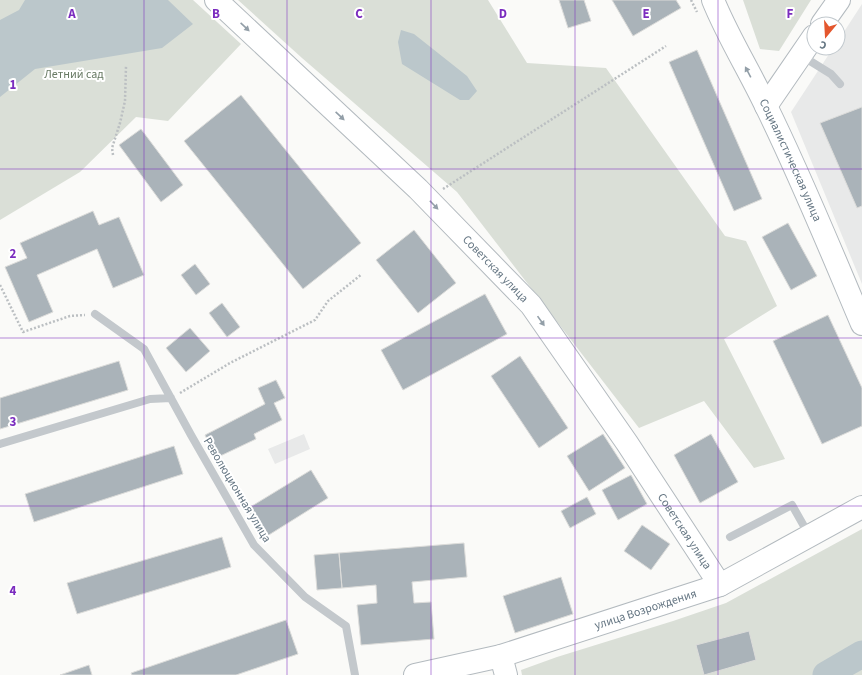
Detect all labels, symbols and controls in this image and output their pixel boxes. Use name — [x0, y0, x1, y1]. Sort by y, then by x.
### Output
text: A — [67, 5, 76, 23]
text: B — [212, 5, 220, 23]
text: C — [355, 5, 363, 23]
text: D — [499, 5, 507, 23]
text: E — [642, 5, 650, 23]
text: F — [787, 5, 794, 23]
north arrow — [806, 16, 846, 56]
one-way arrow — [240, 22, 250, 31]
text: С — [817, 37, 828, 53]
park label: Летний сад — [44, 66, 104, 83]
one-way arrow — [745, 66, 751, 77]
text: 1 — [10, 76, 17, 94]
street label: Социалистическая улица — [755, 96, 826, 224]
one-way arrow — [335, 111, 345, 120]
one-way arrow — [429, 200, 438, 210]
street label: Советская улица — [459, 231, 533, 306]
text: 2 — [10, 245, 17, 263]
one-way arrow — [537, 315, 545, 326]
text: 3 — [10, 413, 17, 431]
street label: Революционная улица — [199, 434, 275, 546]
street label: Советская улица — [653, 490, 716, 573]
text: 4 — [10, 582, 17, 600]
street label: улица Возрождения — [592, 585, 699, 634]

